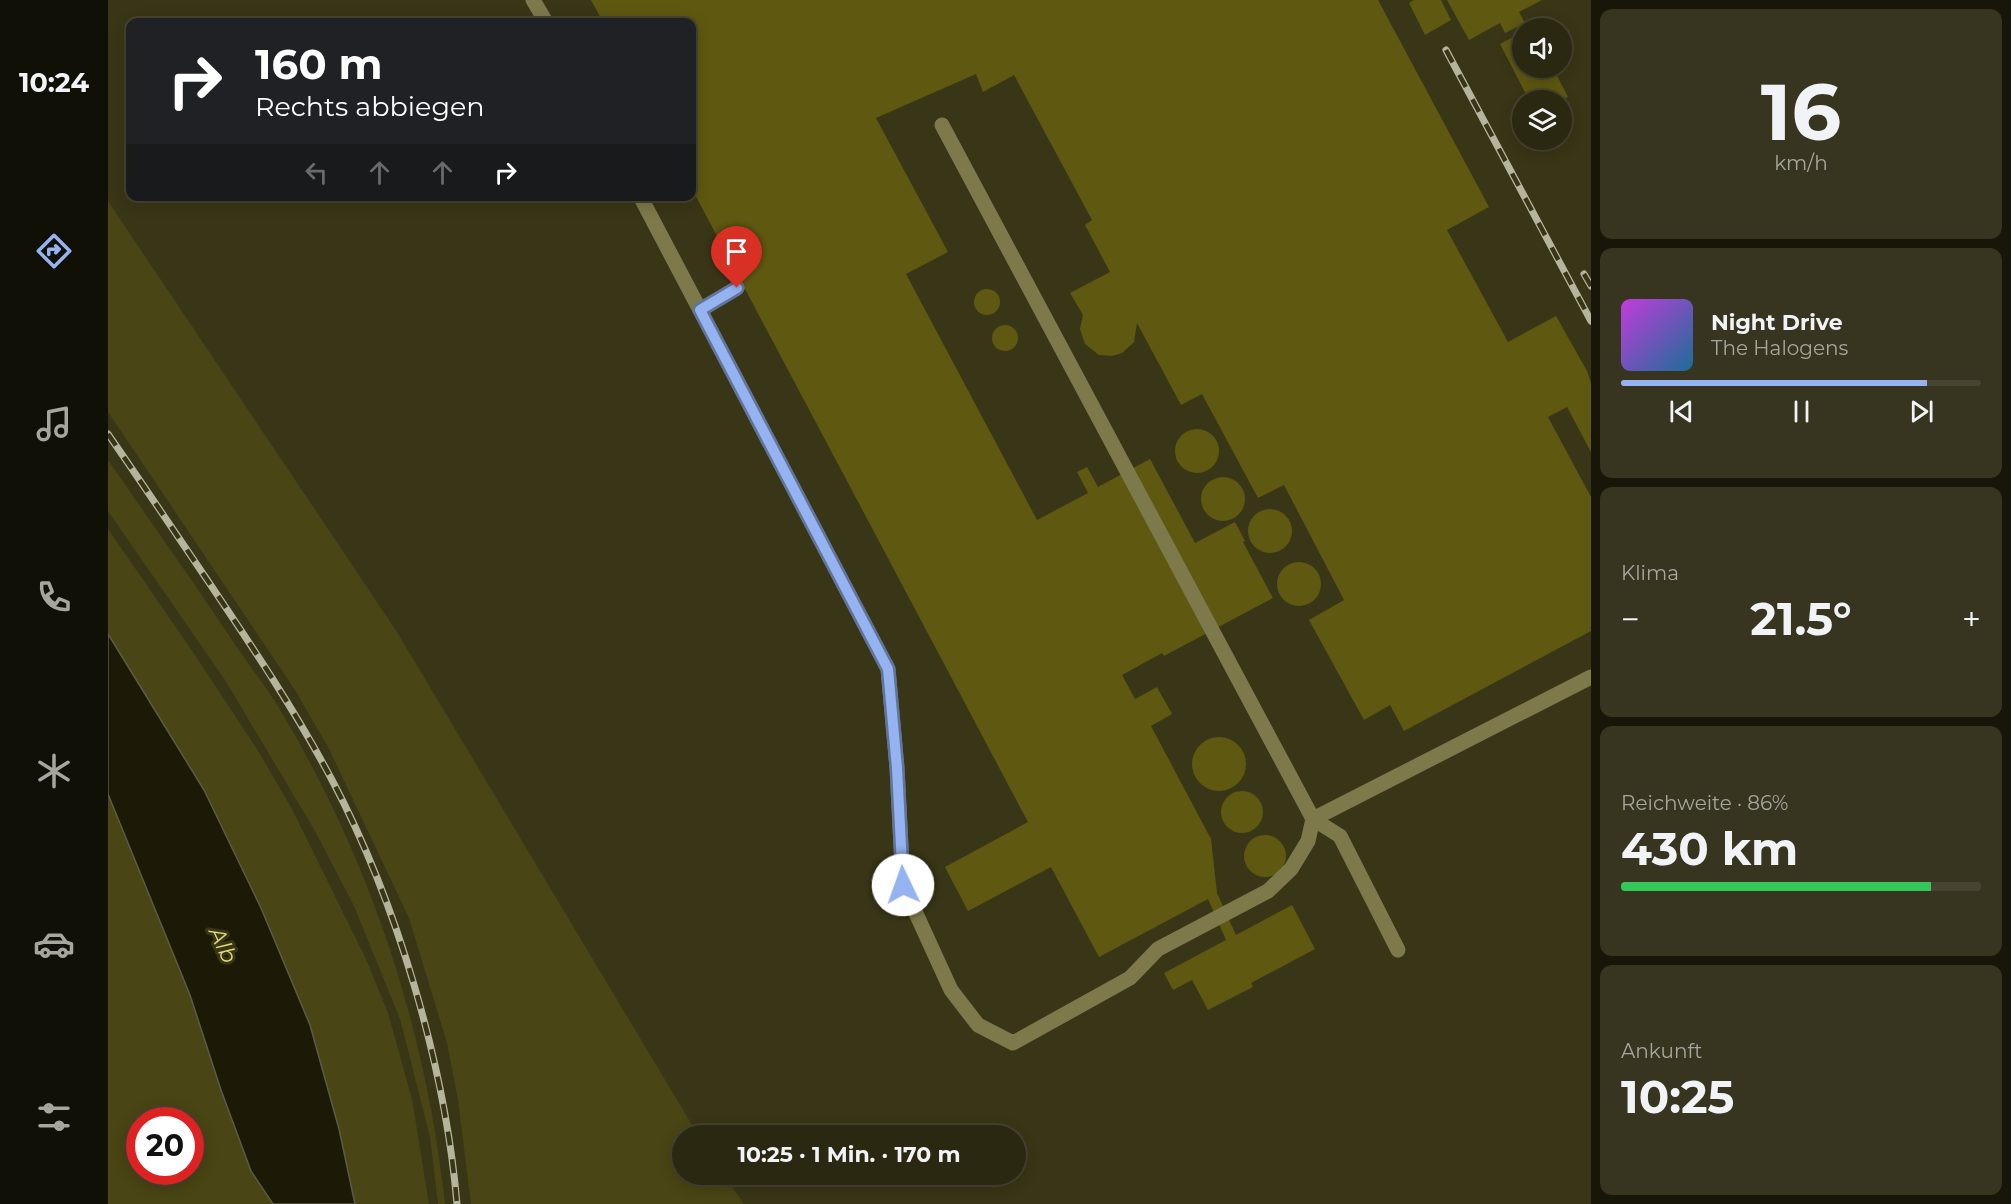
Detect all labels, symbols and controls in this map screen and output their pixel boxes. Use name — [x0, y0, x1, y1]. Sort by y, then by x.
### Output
map controls — [1512, 18, 1572, 150]
button: sound — [1512, 18, 1572, 78]
text: 160 m — [255, 38, 383, 90]
icon: right — [156, 42, 234, 120]
text: 16 — [1761, 64, 1841, 160]
text: 10:24 — [19, 66, 89, 99]
text: Rechts abbiegen — [255, 90, 484, 123]
button: layers — [1512, 90, 1572, 150]
text: km/h — [1774, 151, 1828, 175]
icon: left — [300, 156, 333, 189]
icon: ahead — [363, 156, 396, 189]
icon: ahead — [426, 156, 459, 189]
icon: right — [489, 156, 522, 189]
pin — [711, 226, 762, 288]
icon: directions — [33, 230, 75, 272]
icon: arrive — [720, 235, 753, 268]
text: Night Drive — [1711, 309, 1843, 336]
text: The Halogens — [1711, 336, 1848, 360]
icon: previous — [1665, 395, 1698, 428]
icon: pause — [1785, 395, 1818, 428]
icon: next — [1905, 395, 1938, 428]
icon: music — [33, 403, 75, 445]
text: Klima — [1621, 561, 1679, 585]
icon: phone — [33, 576, 75, 618]
text: 21.5° — [1750, 591, 1852, 646]
text: − — [1621, 599, 1640, 639]
text: + — [1962, 599, 1981, 639]
icon: climate — [33, 750, 75, 792]
text: Reichweite · 86% — [1621, 791, 1788, 815]
text: 430 km — [1621, 821, 1798, 876]
position arrow — [871, 853, 935, 917]
water label: Alb — [202, 921, 243, 967]
icon: car — [33, 923, 75, 965]
text: Ankunft — [1621, 1039, 1702, 1063]
text: 10:25 — [1621, 1069, 1734, 1124]
icon: filters — [33, 1096, 75, 1138]
speed limit sign: 20 — [126, 1107, 204, 1185]
text: 10:25 · 1 Min. · 170 m — [737, 1141, 961, 1168]

